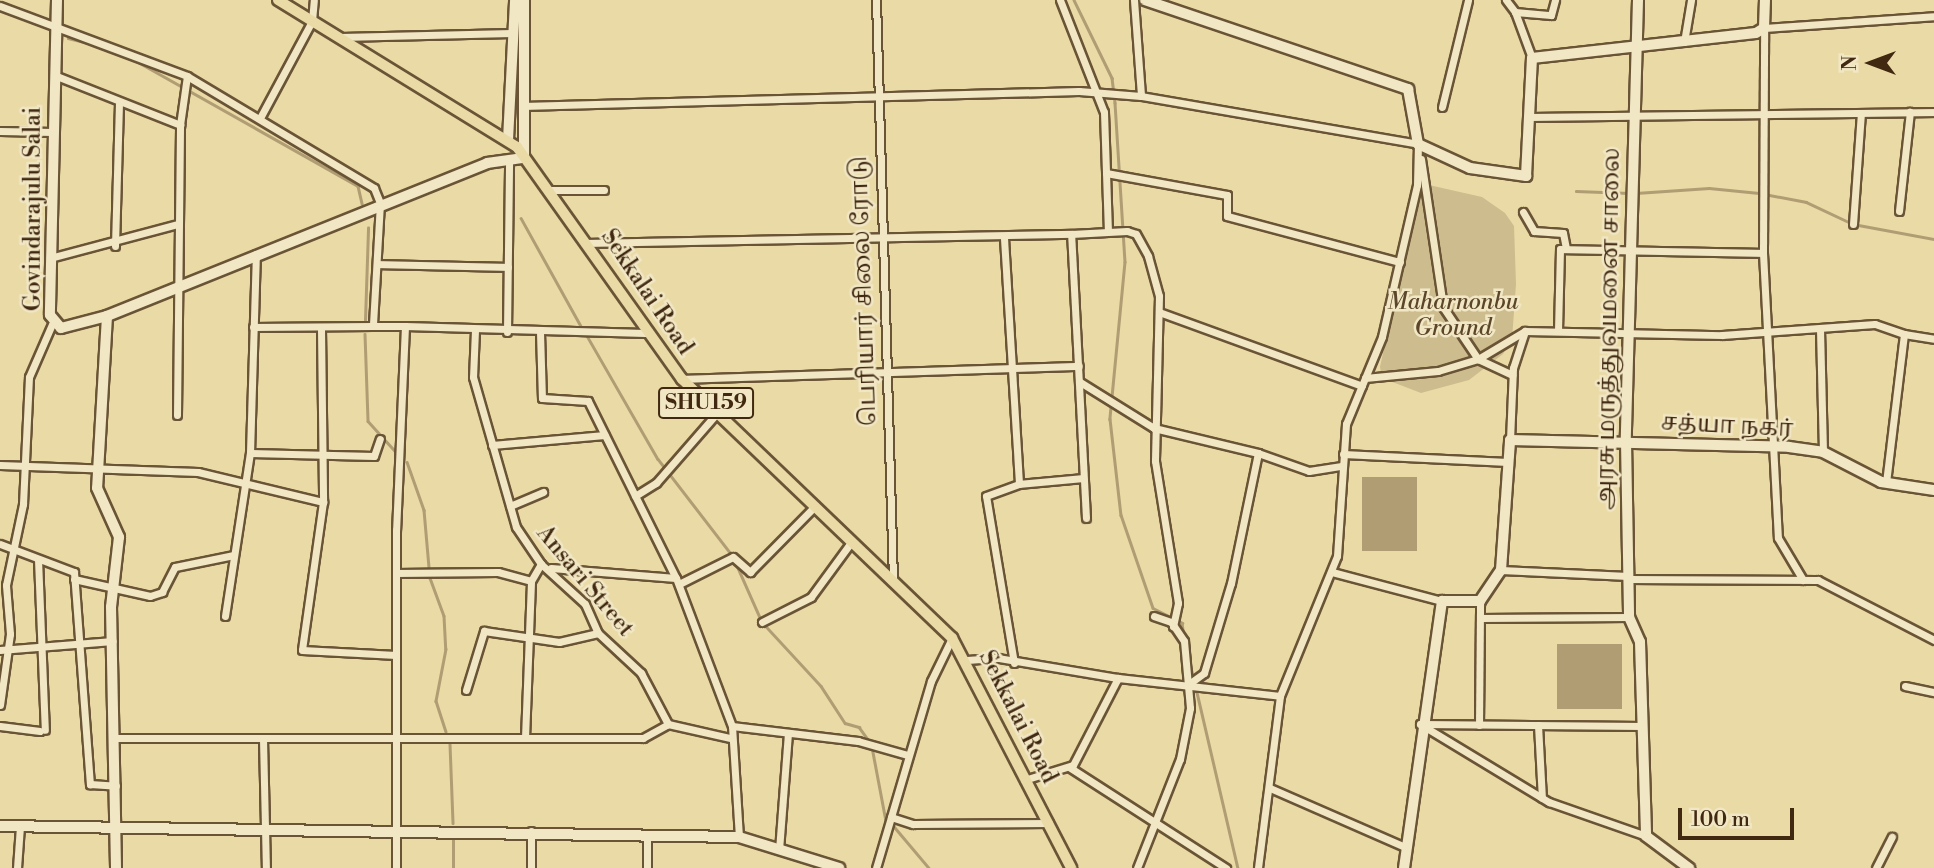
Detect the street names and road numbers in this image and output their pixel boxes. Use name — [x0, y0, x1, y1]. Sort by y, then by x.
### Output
street label: Govindarajulu Salai — [19, 107, 47, 311]
street label: அரசு மருத்துவமனை சாலை — [1592, 148, 1626, 510]
street label: பெரியார் சிலை ரோடு — [846, 156, 882, 426]
street label: Sekkalai Road — [595, 224, 699, 360]
road number: SHU159 — [657, 386, 755, 420]
street label: சத்யா நகர் — [1660, 409, 1794, 443]
street label: Ansari Street — [531, 520, 639, 642]
street label: Sekkalai Road — [973, 646, 1063, 788]

